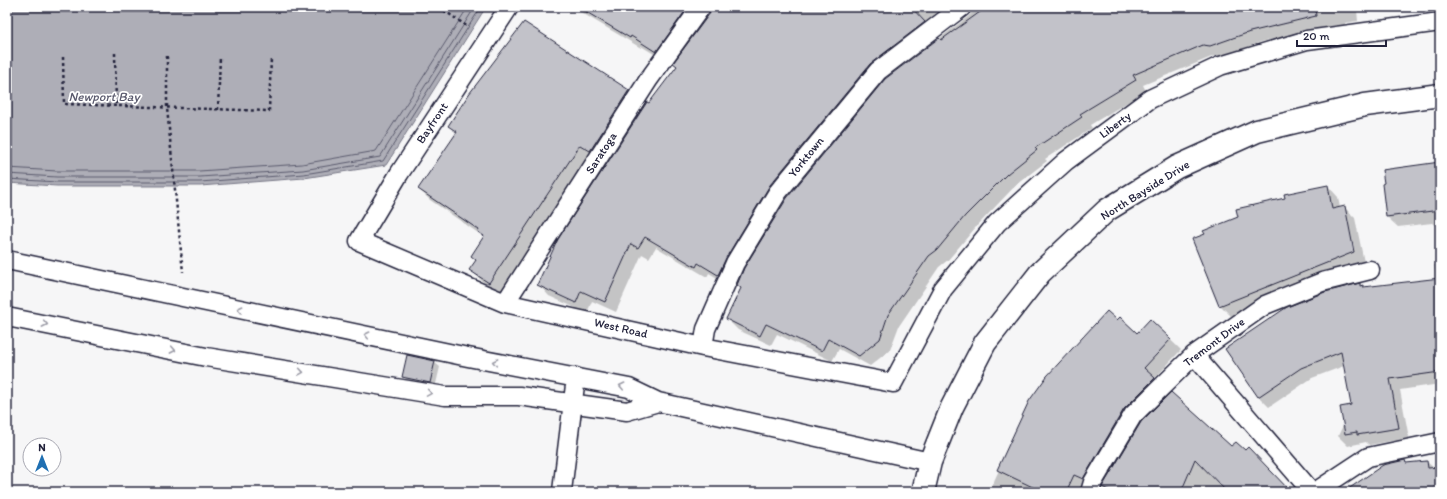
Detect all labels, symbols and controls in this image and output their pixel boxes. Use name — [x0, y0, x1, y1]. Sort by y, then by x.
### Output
scale bar — [1297, 22, 1386, 48]
text: 20 m — [1303, 29, 1330, 43]
water label: Newport Bay — [68, 89, 141, 104]
street label: Bayfront — [413, 100, 451, 146]
street label: Liberty — [1096, 109, 1134, 141]
street label: Saratoga — [582, 129, 620, 176]
street label: Yorktown — [785, 133, 827, 180]
street label: North Bayside Drive — [1098, 157, 1192, 223]
one-way arrow — [237, 305, 243, 313]
street label: Tremont Drive — [1181, 314, 1248, 370]
street label: West Road — [593, 315, 650, 341]
one-way arrow — [42, 320, 48, 328]
one-way arrow — [364, 332, 370, 340]
one-way arrow — [169, 346, 176, 354]
one-way arrow — [491, 358, 498, 366]
one-way arrow — [298, 368, 304, 376]
one-way arrow — [619, 383, 625, 391]
one-way arrow — [426, 388, 432, 397]
north arrow — [22, 437, 62, 477]
text: N — [38, 441, 46, 454]

